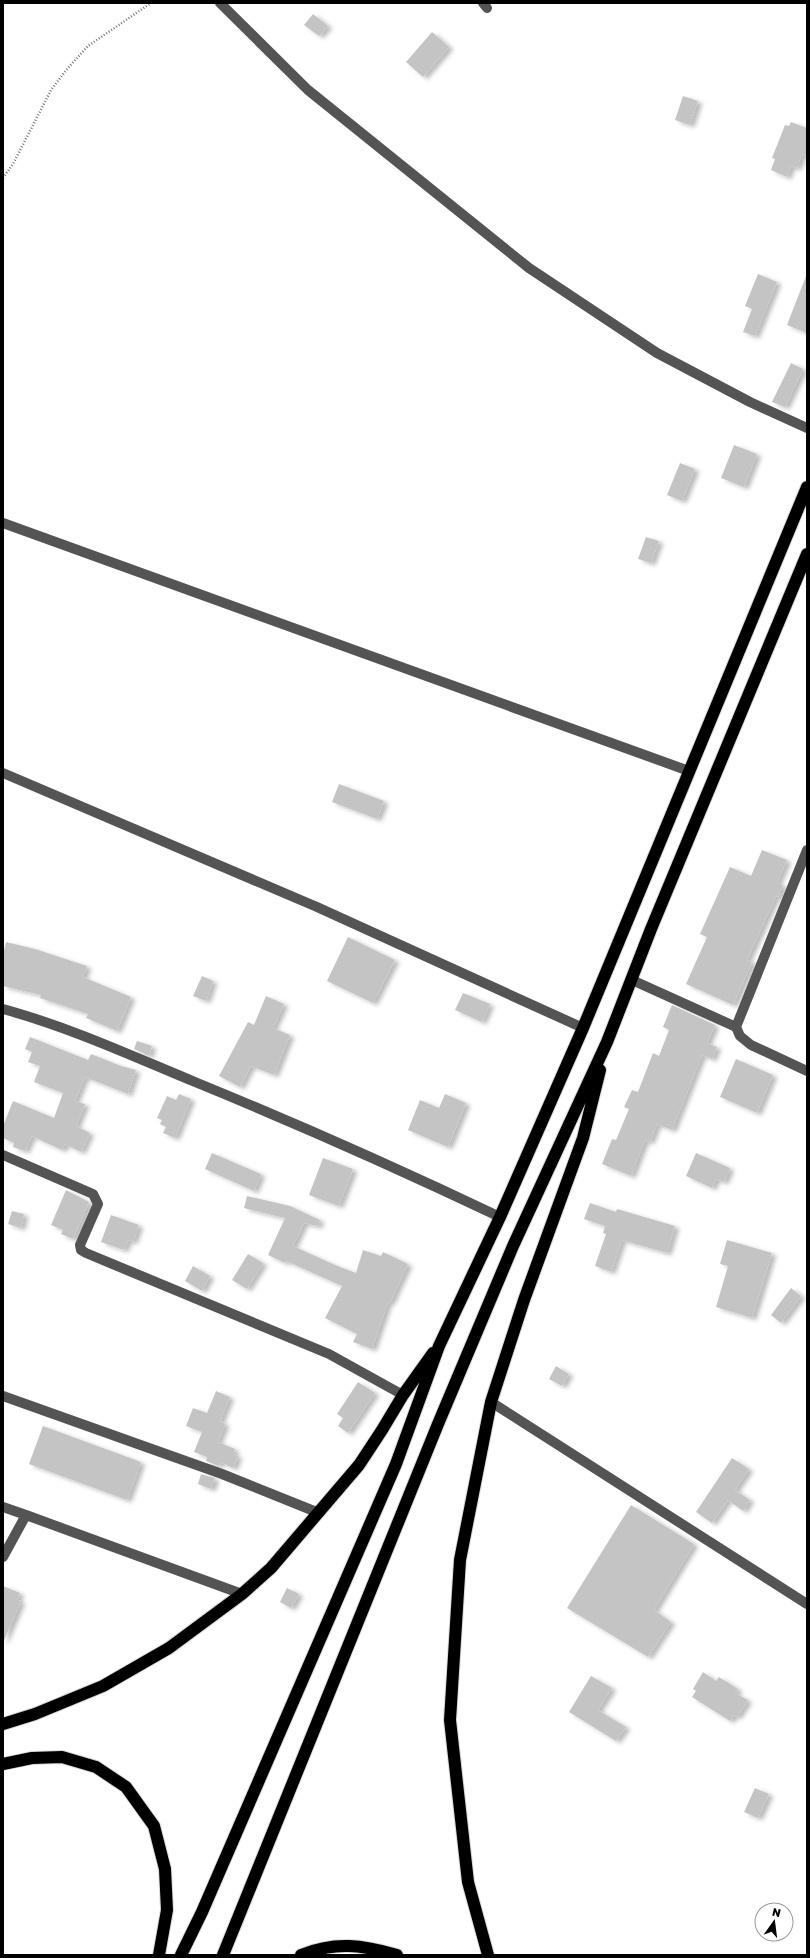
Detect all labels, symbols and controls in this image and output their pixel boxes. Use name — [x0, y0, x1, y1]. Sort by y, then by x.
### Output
north arrow — [754, 1902, 794, 1942]
text: N — [771, 1904, 782, 1919]

